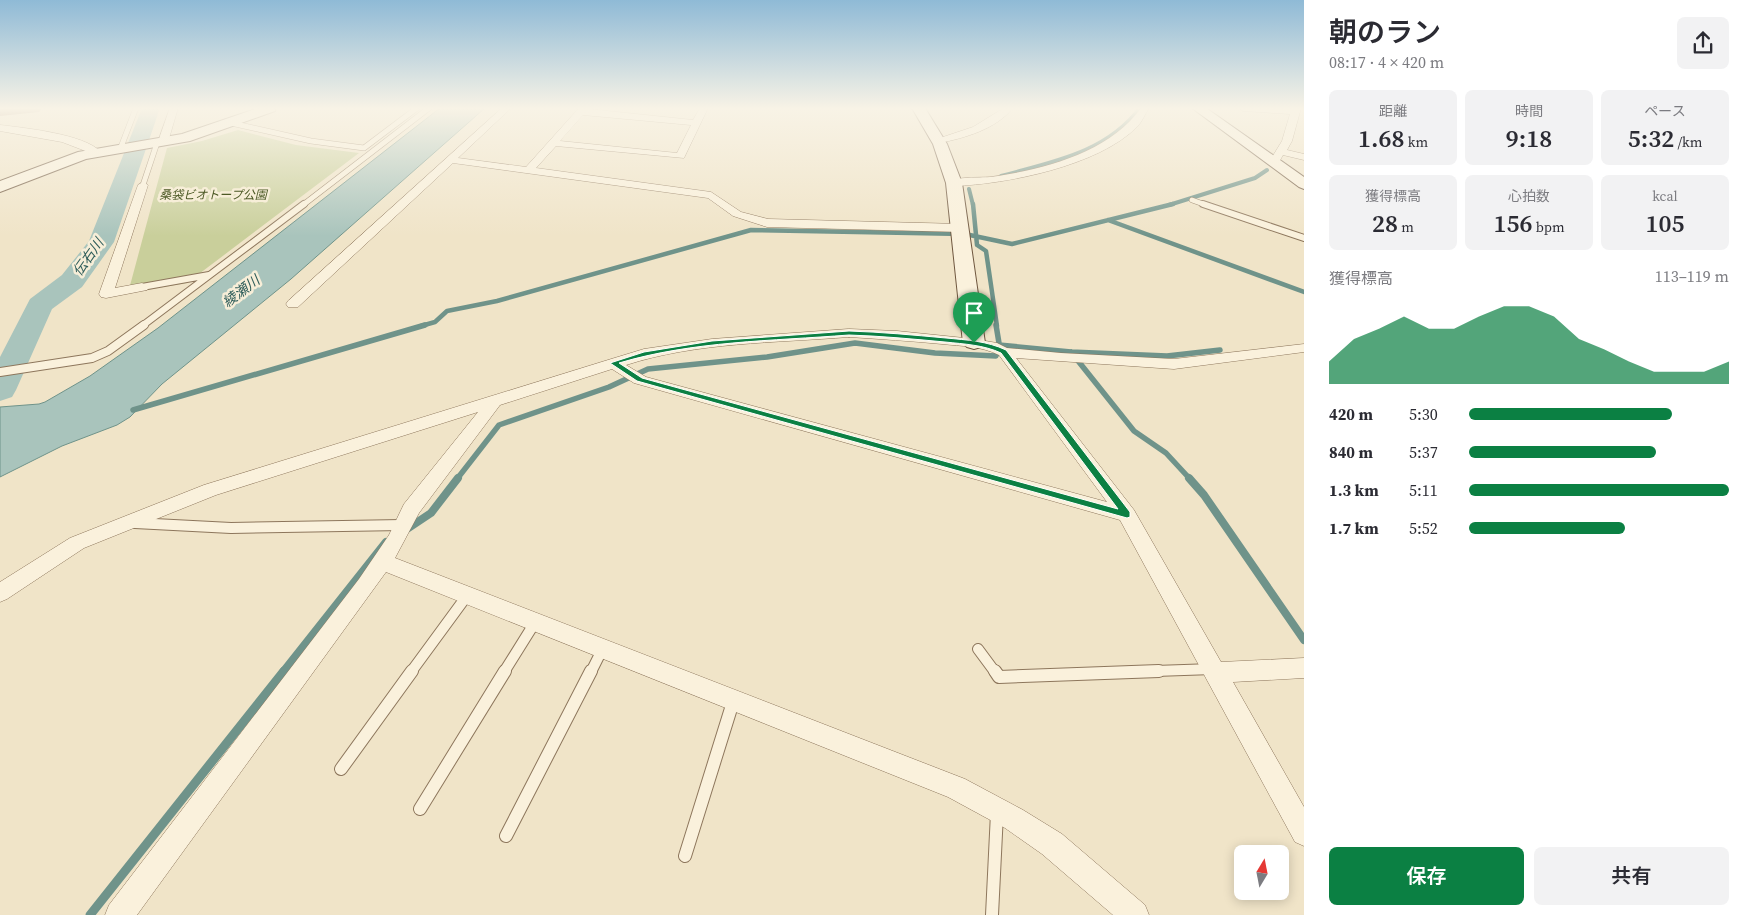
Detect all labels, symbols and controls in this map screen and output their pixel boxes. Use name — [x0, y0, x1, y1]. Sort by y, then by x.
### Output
text: 朝のラン — [1329, 13, 1441, 51]
button: share — [1677, 17, 1729, 69]
text: 08:17 · 4 × 420 m — [1329, 51, 1444, 73]
text: 距離 — [1379, 101, 1407, 121]
text: 時間 — [1515, 101, 1543, 121]
text: ペース — [1644, 101, 1686, 121]
text: 1.68 — [1358, 121, 1404, 155]
text: 9:18 — [1506, 121, 1552, 155]
text: 5:32 — [1628, 121, 1674, 155]
text: km — [1404, 132, 1428, 152]
text: /km — [1674, 132, 1702, 152]
text: 獲得標高 — [1365, 186, 1421, 206]
text: 心拍数 — [1508, 186, 1550, 206]
text: kcal — [1652, 186, 1678, 206]
park label: 桑袋ビオトープ公園 — [159, 187, 269, 203]
text: 28 — [1372, 206, 1398, 240]
text: 156 — [1494, 206, 1533, 240]
text: 105 — [1645, 206, 1685, 240]
text: m — [1398, 217, 1414, 237]
text: bpm — [1533, 217, 1565, 237]
water label: 伝右川 — [68, 232, 109, 280]
text: 113–119 m — [1655, 265, 1729, 287]
text: 獲得標高 — [1329, 267, 1393, 289]
water label: 綾瀬川 — [218, 269, 265, 312]
pin — [953, 292, 995, 343]
icon: arrive — [960, 299, 988, 327]
text: 420 m — [1329, 403, 1373, 425]
text: 5:30 — [1409, 403, 1438, 425]
text: 840 m — [1329, 441, 1373, 463]
text: 5:37 — [1409, 441, 1438, 463]
text: 1.3 km — [1329, 479, 1379, 501]
text: 5:11 — [1409, 479, 1438, 501]
text: 1.7 km — [1329, 517, 1379, 539]
text: 5:52 — [1409, 517, 1438, 539]
north arrow — [1234, 845, 1289, 900]
map controls — [1234, 845, 1289, 900]
button: 保存 — [1329, 847, 1524, 905]
button: 共有 — [1534, 847, 1729, 905]

